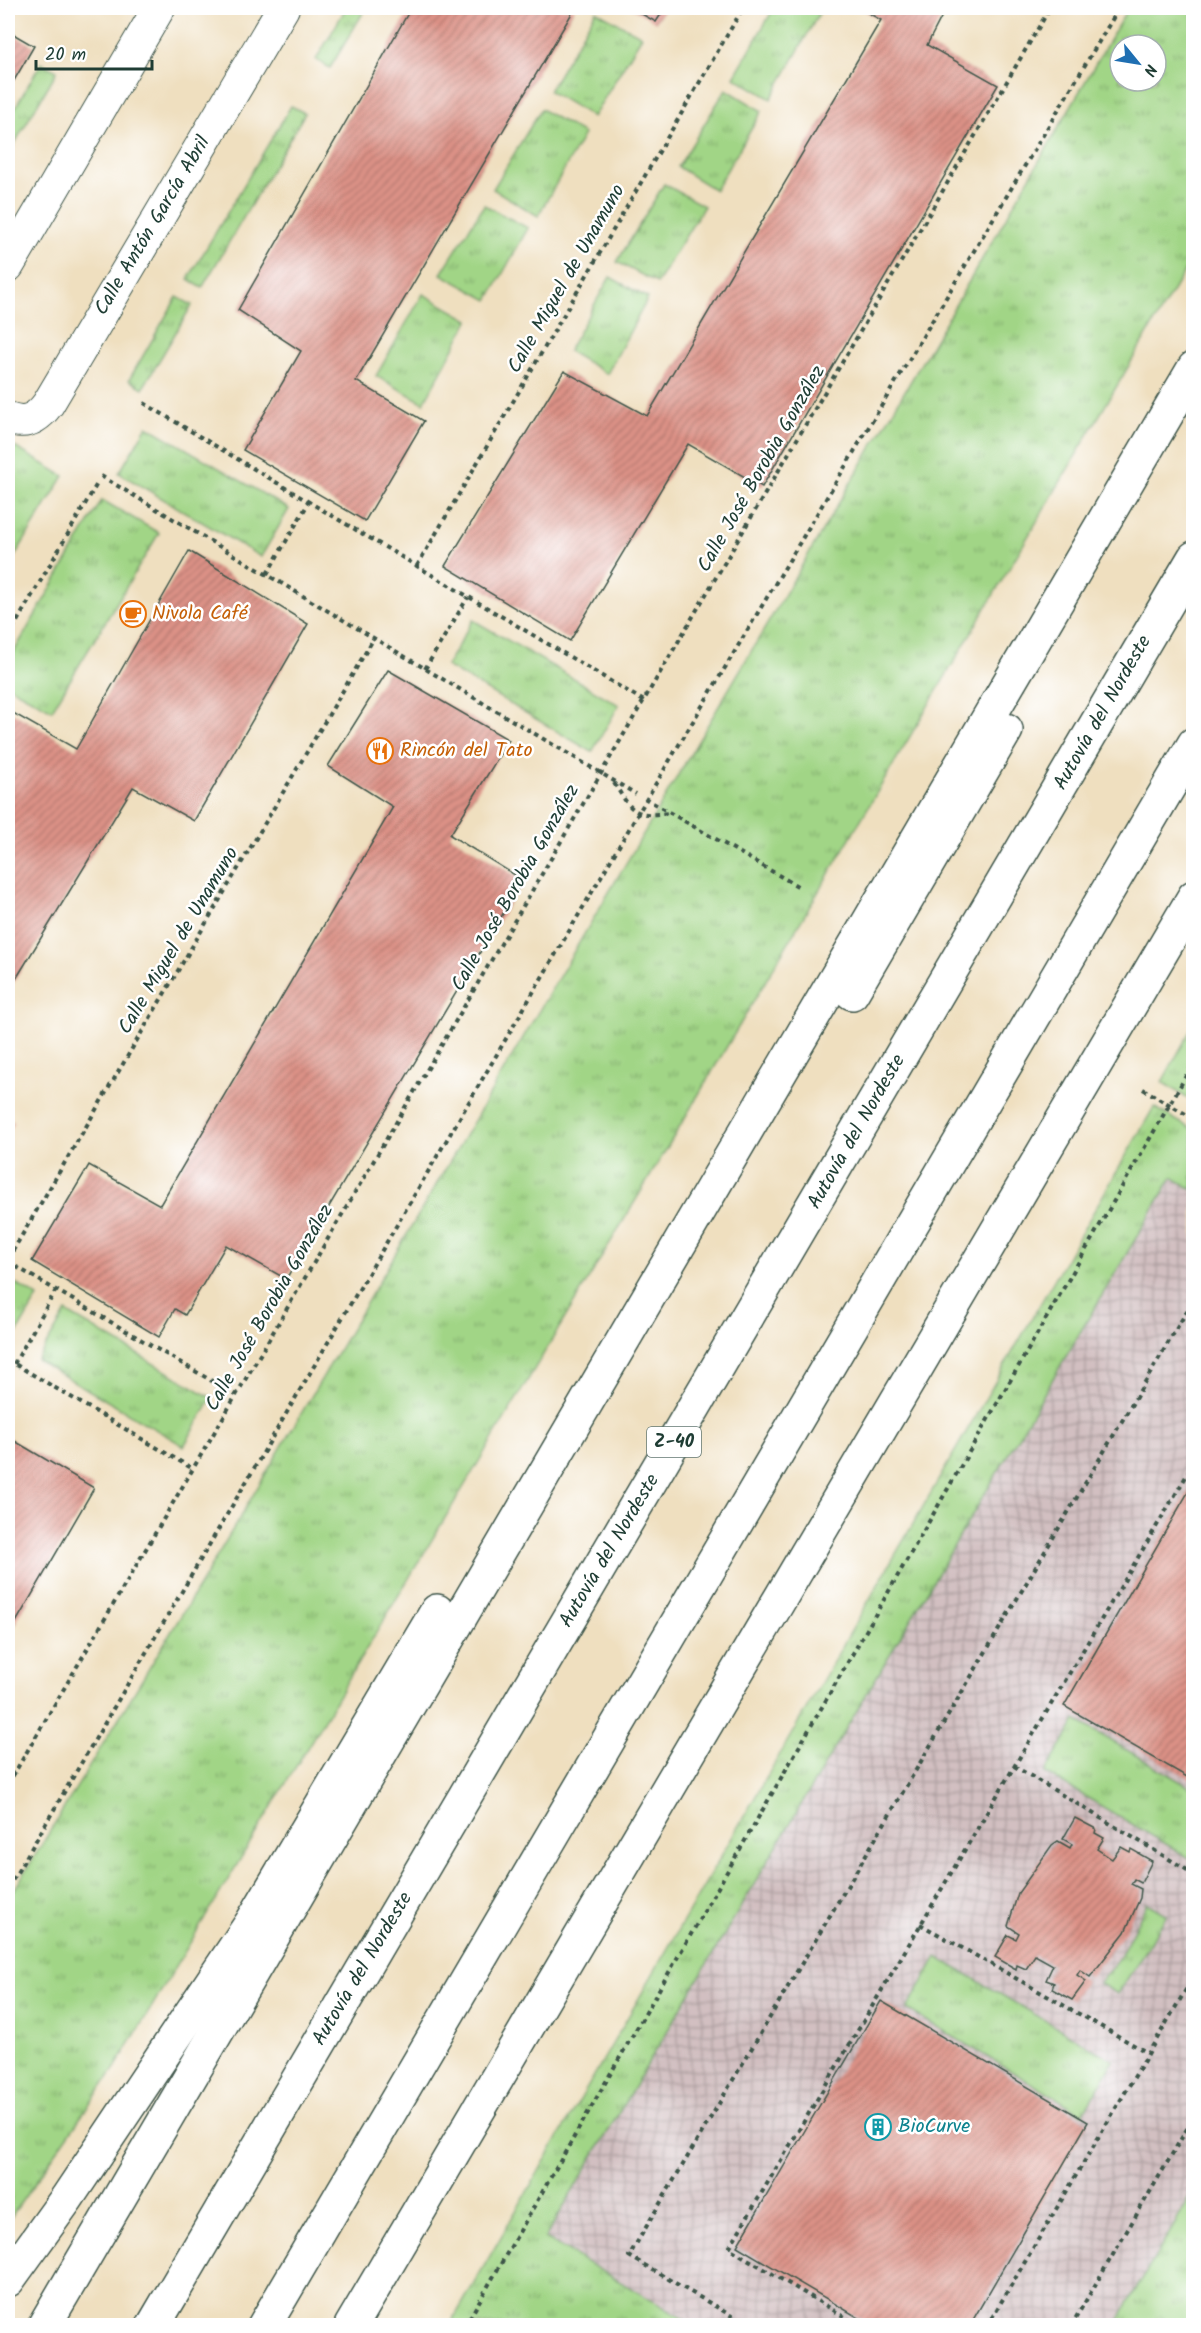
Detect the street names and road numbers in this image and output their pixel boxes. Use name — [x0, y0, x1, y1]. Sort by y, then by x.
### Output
street label: Calle Antón García Abril — [87, 130, 219, 322]
street label: Calle Miguel de Unamuno — [500, 178, 634, 380]
street label: Calle José Borobia González — [689, 359, 835, 579]
street label: Autovía del Nordeste — [1046, 629, 1160, 797]
street label: Calle José Borobia González — [443, 778, 589, 998]
street label: Calle Miguel de Unamuno — [110, 841, 248, 1041]
street label: Autovía del Nordeste — [800, 1048, 914, 1216]
street label: Calle José Borobia González — [197, 1198, 343, 1418]
road number: Z-40 — [647, 1427, 701, 1457]
street label: Autovía del Nordeste — [551, 1468, 669, 1634]
street label: Autovía del Nordeste — [304, 1886, 422, 2052]

